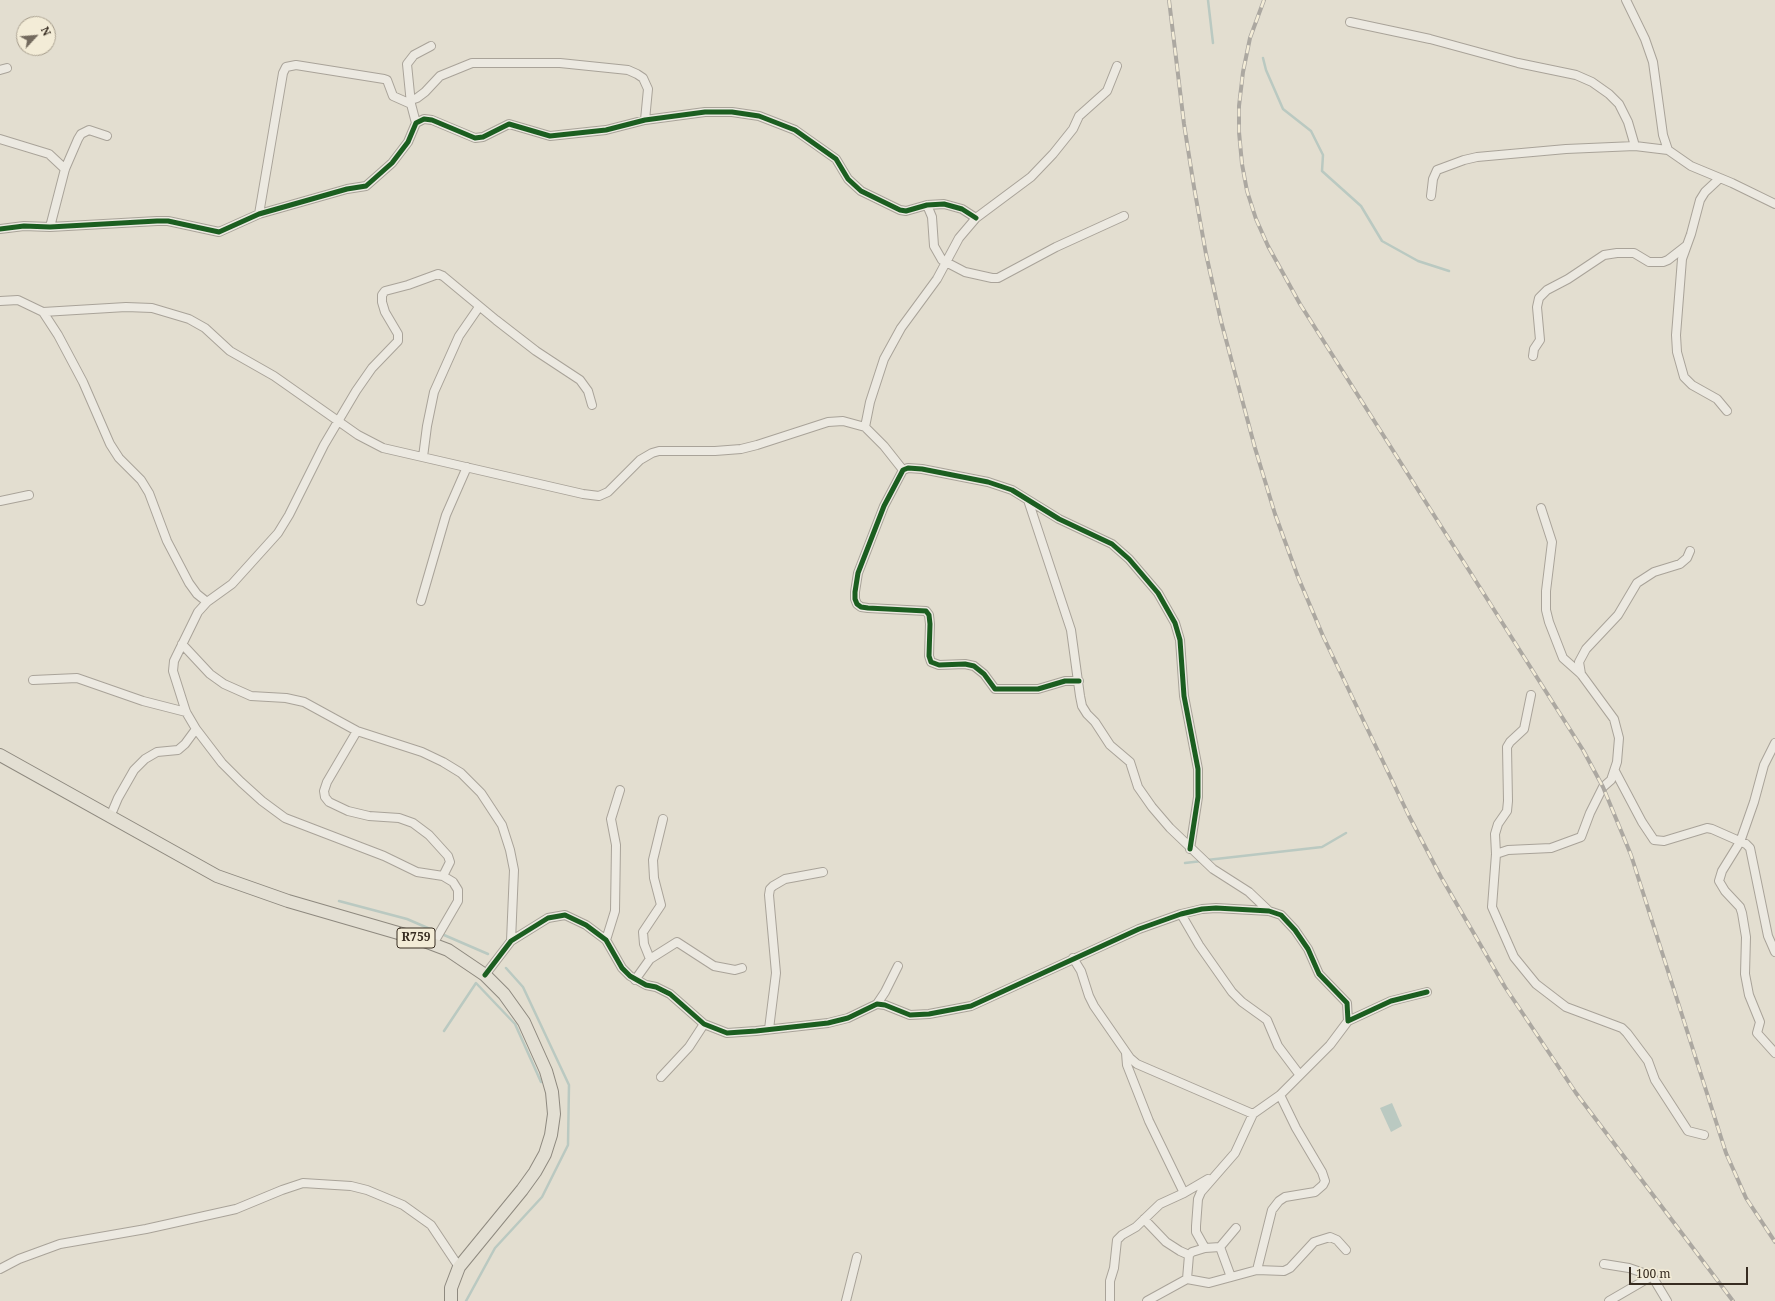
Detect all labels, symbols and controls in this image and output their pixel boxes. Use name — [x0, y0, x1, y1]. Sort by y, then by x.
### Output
north arrow — [16, 16, 56, 56]
text: N — [38, 24, 55, 38]
road number: R759 — [397, 928, 435, 948]
scale bar — [1631, 1259, 1750, 1285]
text: 100 m — [1636, 1265, 1671, 1282]

